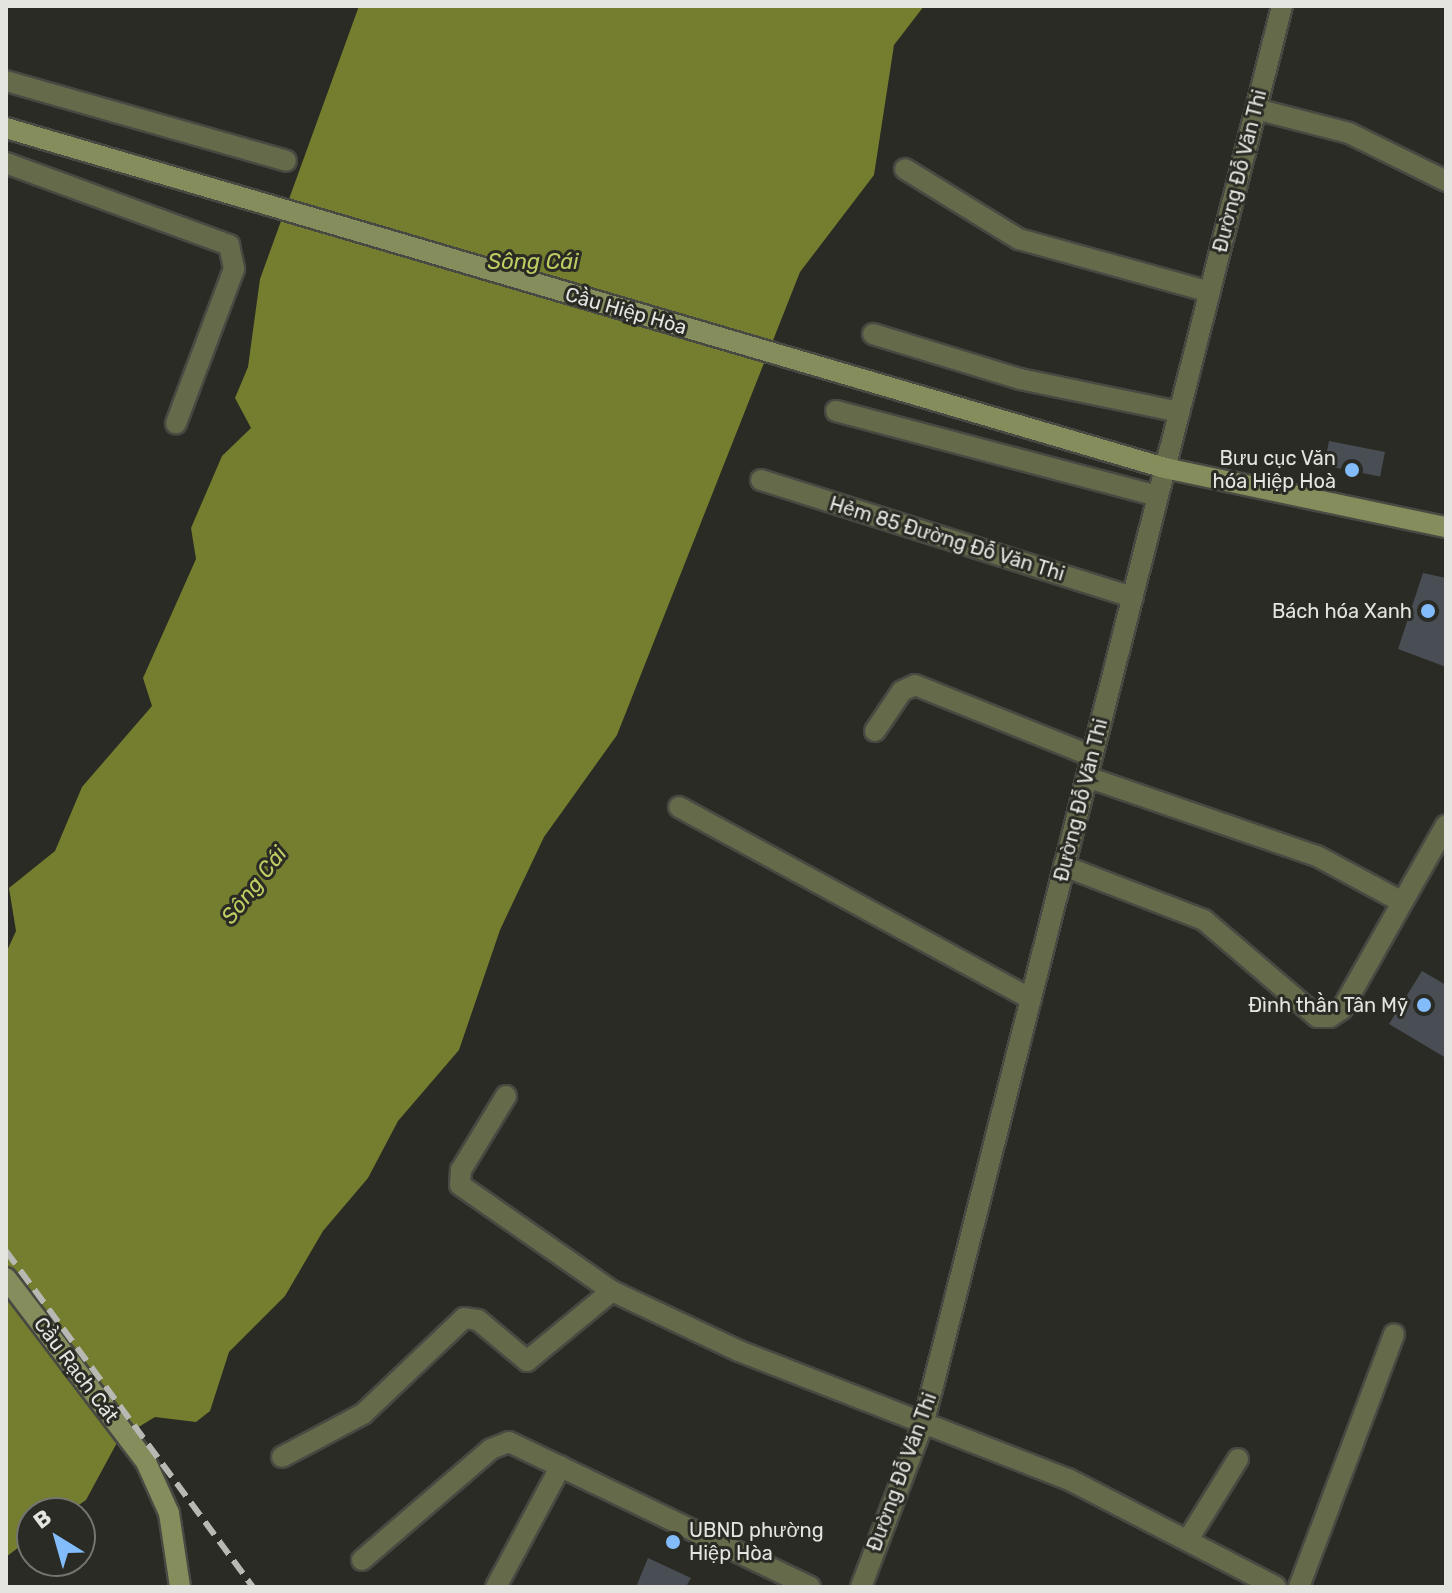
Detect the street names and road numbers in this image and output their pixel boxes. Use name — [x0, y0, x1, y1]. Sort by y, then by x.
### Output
street label: Đường Đỗ Văn Thi — [1208, 87, 1272, 255]
street label: Cầu Hiệp Hòa — [563, 282, 689, 340]
street label: Hẻm 85 Đường Đỗ Văn Thi — [826, 492, 1068, 586]
street label: Đường Đỗ Văn Thi — [1049, 716, 1113, 884]
street label: Cầu Rạch Cát — [29, 1313, 123, 1427]
street label: Đường Đỗ Văn Thi — [862, 1389, 942, 1555]

